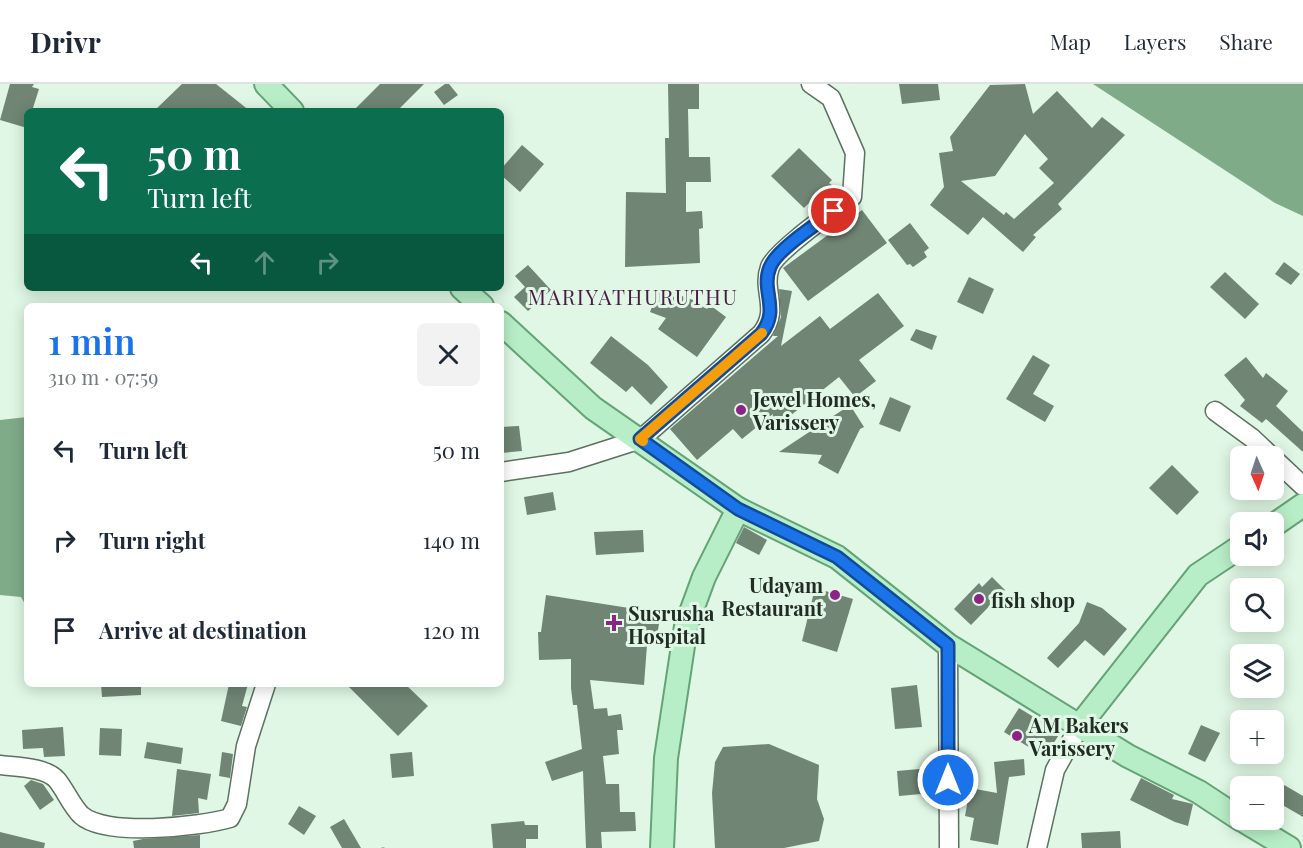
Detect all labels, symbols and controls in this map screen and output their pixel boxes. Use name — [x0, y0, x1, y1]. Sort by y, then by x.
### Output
text: Drivr — [30, 23, 101, 60]
text: Map — [1050, 27, 1091, 55]
text: Layers — [1124, 27, 1186, 55]
text: Share — [1219, 27, 1273, 55]
text: 50 m — [147, 125, 241, 181]
icon: left — [48, 132, 126, 210]
text: Turn left — [147, 179, 251, 215]
pin — [808, 185, 859, 236]
icon: arrive — [817, 194, 850, 227]
icon: left — [185, 246, 218, 279]
icon: ahead — [248, 246, 281, 279]
icon: right — [311, 246, 344, 279]
district label: MARIYATHURUTHU — [528, 282, 738, 310]
text: 1 min — [48, 316, 136, 364]
button: close — [417, 323, 480, 386]
text: 310 m · 07:59 — [48, 363, 158, 390]
place label: Jewel Homes, Varissery — [752, 385, 876, 435]
marker: Jewel Homes, Varissery — [734, 403, 748, 417]
icon: left — [48, 434, 81, 467]
text: Turn left — [99, 435, 188, 465]
text: 50 m — [433, 435, 480, 465]
north arrow — [1230, 446, 1284, 500]
map controls — [1230, 446, 1284, 830]
button: sound — [1230, 512, 1284, 566]
icon: right — [48, 524, 81, 557]
text: Turn right — [99, 525, 205, 555]
text: 140 m — [423, 525, 480, 555]
place label: Udayam Restaurant — [721, 571, 824, 621]
button: search — [1230, 578, 1284, 632]
place label: fish shop — [991, 586, 1075, 613]
marker: Udayam Restaurant — [828, 588, 842, 602]
marker: fish shop — [972, 592, 986, 606]
place label: Susrusha Hospital — [628, 599, 715, 649]
icon: arrive — [48, 614, 81, 647]
marker: Susrusha Hospital — [605, 614, 623, 632]
text: Arrive at destination — [99, 615, 307, 645]
text: 120 m — [423, 615, 480, 645]
button: layers — [1230, 644, 1284, 698]
button: + — [1230, 710, 1284, 764]
place label: AM Bakers Varissery — [1028, 711, 1129, 761]
marker: AM Bakers Varissery — [1010, 729, 1024, 743]
position arrow — [916, 748, 980, 812]
button: − — [1230, 776, 1284, 830]

